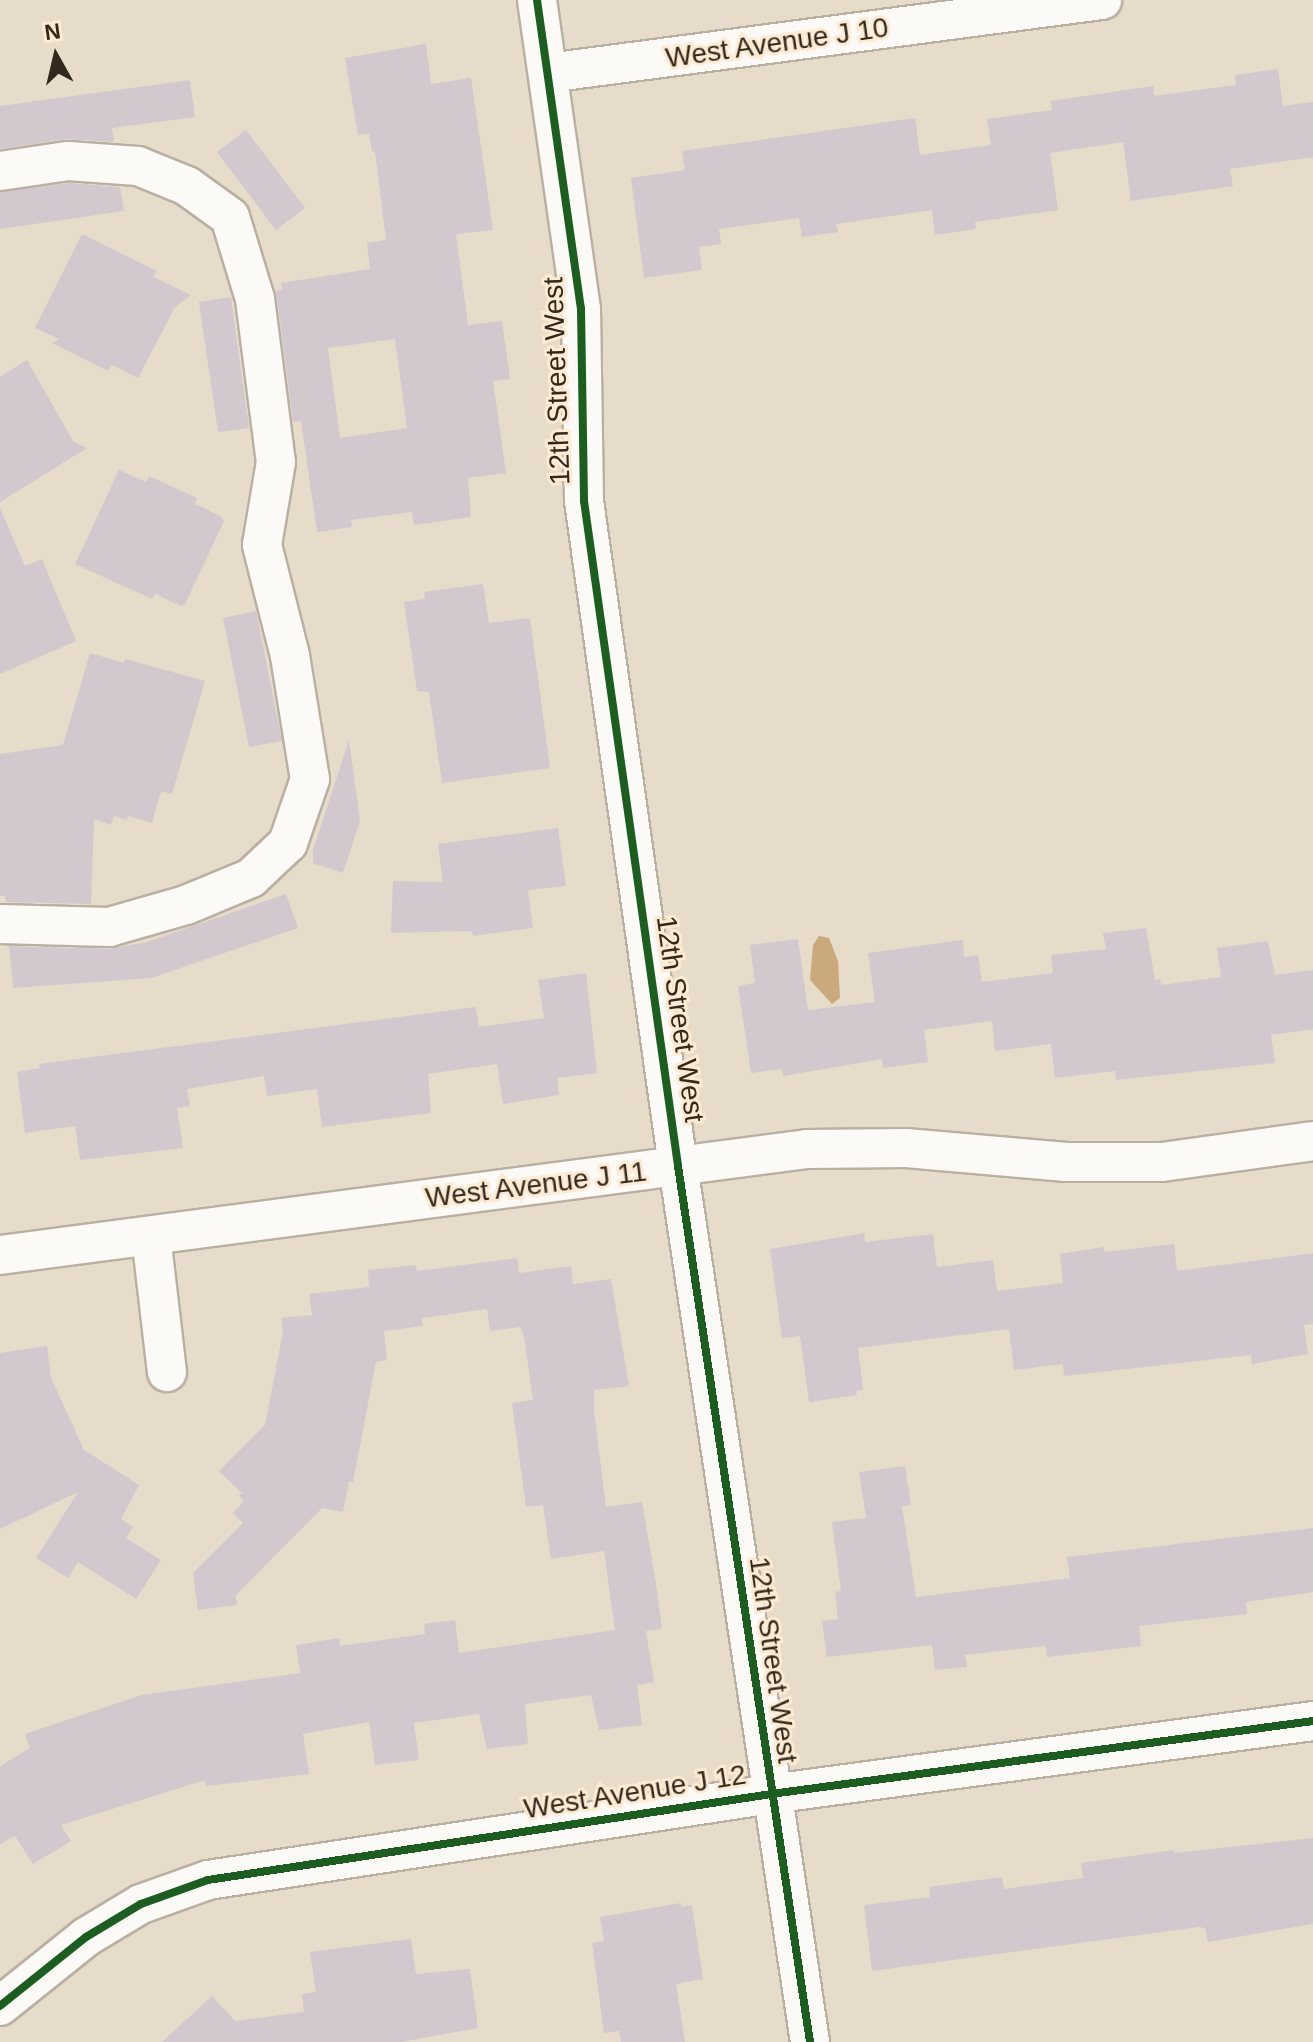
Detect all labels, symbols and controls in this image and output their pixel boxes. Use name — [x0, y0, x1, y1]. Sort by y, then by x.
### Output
street label: West Avenue J 10 — [663, 11, 891, 75]
north arrow — [16, 16, 96, 96]
text: N — [43, 18, 62, 45]
street label: 12th Street West — [537, 276, 577, 486]
street label: 12th Street West — [649, 914, 711, 1124]
street label: West Avenue J 11 — [423, 1155, 649, 1215]
street label: 12th Street West — [742, 1555, 804, 1765]
street label: West Avenue J 12 — [521, 1758, 749, 1826]

